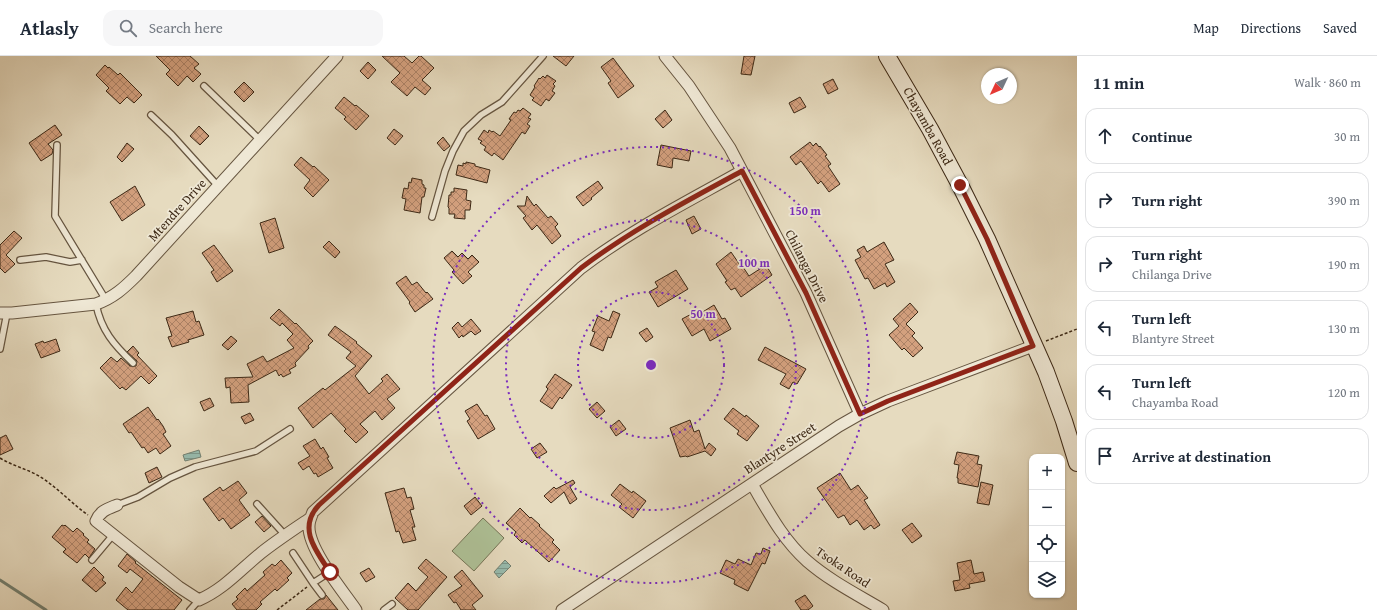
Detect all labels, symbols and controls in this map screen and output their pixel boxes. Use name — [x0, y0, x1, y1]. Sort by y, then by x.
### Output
search box — [103, 10, 383, 46]
text: Atlasly — [20, 14, 79, 42]
icon: search — [117, 17, 139, 39]
text: Search here — [149, 17, 223, 38]
text: Map — [1193, 18, 1219, 38]
text: Directions — [1241, 18, 1301, 38]
text: Saved — [1323, 18, 1357, 38]
north arrow — [981, 68, 1017, 104]
text: 11 min — [1093, 70, 1144, 95]
text: Walk · 860 m — [1294, 73, 1361, 92]
street label: Chayamba Road — [899, 84, 957, 168]
icon: ahead — [1094, 125, 1116, 147]
text: Continue — [1132, 126, 1193, 147]
text: 30 m — [1334, 127, 1360, 146]
street label: Mtendre Drive — [144, 174, 210, 246]
route end — [951, 176, 969, 194]
icon: right — [1094, 189, 1116, 211]
text: Turn right — [1132, 190, 1203, 211]
text: 390 m — [1328, 191, 1360, 210]
text: 150 m — [789, 202, 822, 219]
street label: Chilanga Drive — [780, 226, 834, 306]
text: Turn right — [1132, 244, 1203, 265]
icon: right — [1094, 253, 1116, 275]
text: 100 m — [738, 254, 771, 271]
text: 190 m — [1328, 255, 1360, 274]
text: Chilanga Drive — [1132, 265, 1212, 284]
text: 50 m — [690, 305, 716, 322]
text: Turn left — [1132, 308, 1191, 329]
icon: left — [1094, 317, 1116, 339]
text: 130 m — [1328, 319, 1360, 338]
text: Blantyre Street — [1132, 329, 1215, 348]
centre of rings — [644, 358, 658, 372]
text: Turn left — [1132, 372, 1191, 393]
icon: left — [1094, 381, 1116, 403]
text: 120 m — [1328, 383, 1360, 402]
text: Chayamba Road — [1132, 393, 1219, 412]
street label: Blantyre Street — [740, 417, 820, 478]
icon: arrive — [1094, 445, 1116, 467]
text: Arrive at destination — [1132, 446, 1271, 467]
map controls — [1029, 454, 1065, 598]
button: + — [1029, 454, 1065, 490]
button: − — [1029, 490, 1065, 526]
button: locate — [1029, 526, 1065, 562]
street label: Tsoka Road — [812, 542, 874, 592]
button: layers — [1029, 562, 1065, 598]
route start — [321, 563, 339, 581]

